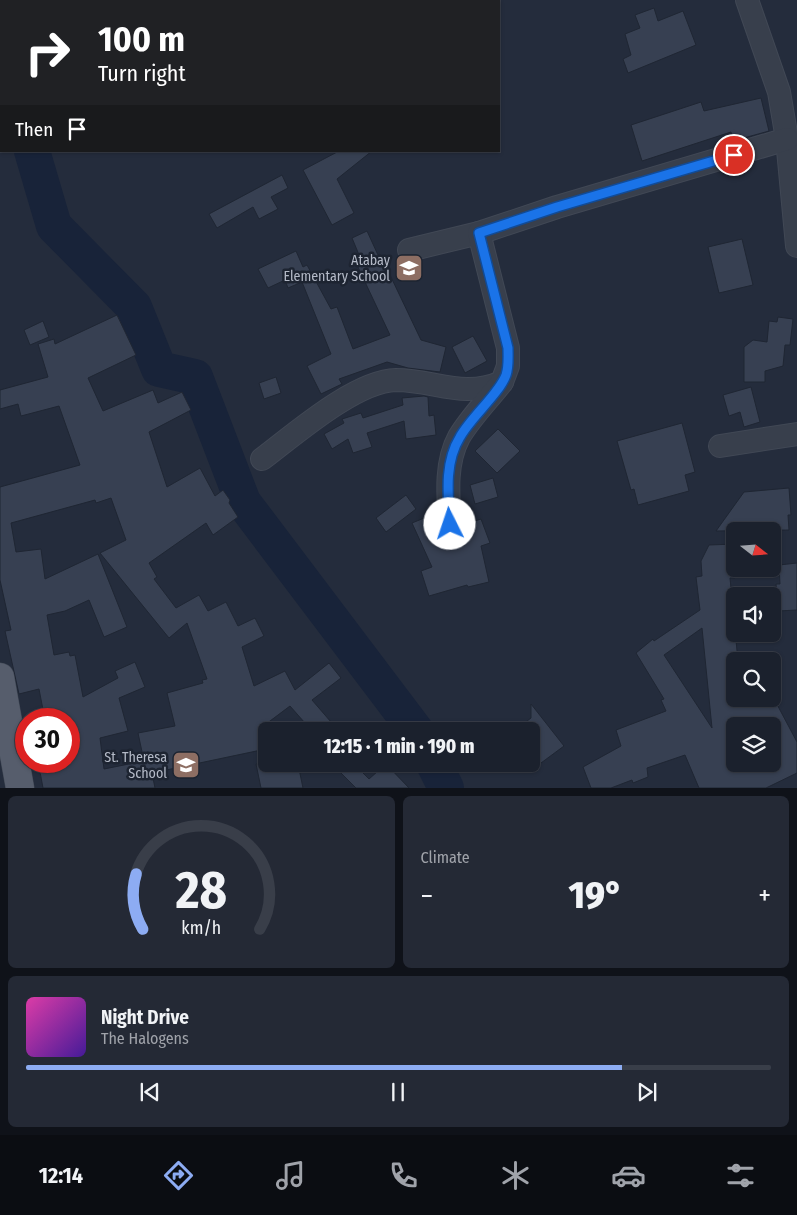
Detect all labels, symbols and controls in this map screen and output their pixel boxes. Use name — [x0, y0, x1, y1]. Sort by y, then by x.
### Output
text: 100 m — [98, 18, 185, 60]
icon: right — [15, 20, 80, 85]
text: Turn right — [98, 60, 186, 87]
icon: arrive — [63, 115, 91, 143]
text: Then — [15, 118, 53, 141]
pin — [713, 134, 755, 176]
icon: arrive — [720, 141, 748, 169]
place label: Atabay Elementary School — [283, 252, 391, 285]
school or university icon: Atabay Elementary School — [394, 253, 424, 283]
position arrow — [423, 497, 475, 549]
north arrow — [726, 522, 781, 578]
map controls — [726, 522, 781, 772]
button: sound — [726, 587, 781, 642]
button: search — [726, 652, 781, 707]
speed limit sign: 30 — [15, 708, 80, 773]
button: layers — [726, 717, 781, 772]
text: 12:15 · 1 min · 190 m — [323, 735, 475, 758]
place label: St. Theresa School — [104, 749, 167, 782]
school or university icon: St. Theresa School — [171, 750, 201, 780]
text: Climate — [421, 848, 470, 867]
text: 28 — [174, 859, 227, 922]
text: 19° — [569, 872, 623, 918]
text: − — [421, 879, 433, 912]
text: + — [758, 879, 771, 912]
text: km/h — [181, 917, 221, 939]
text: Night Drive — [101, 1006, 189, 1029]
text: The Halogens — [101, 1029, 189, 1048]
icon: previous — [136, 1078, 164, 1106]
icon: pause — [384, 1078, 412, 1106]
icon: next — [633, 1078, 661, 1106]
icon: directions — [161, 1158, 196, 1193]
icon: music — [273, 1158, 308, 1193]
icon: phone — [386, 1158, 421, 1193]
icon: climate — [498, 1158, 533, 1193]
icon: car — [611, 1158, 646, 1193]
icon: filters — [723, 1158, 758, 1193]
text: 12:14 — [39, 1162, 83, 1189]

